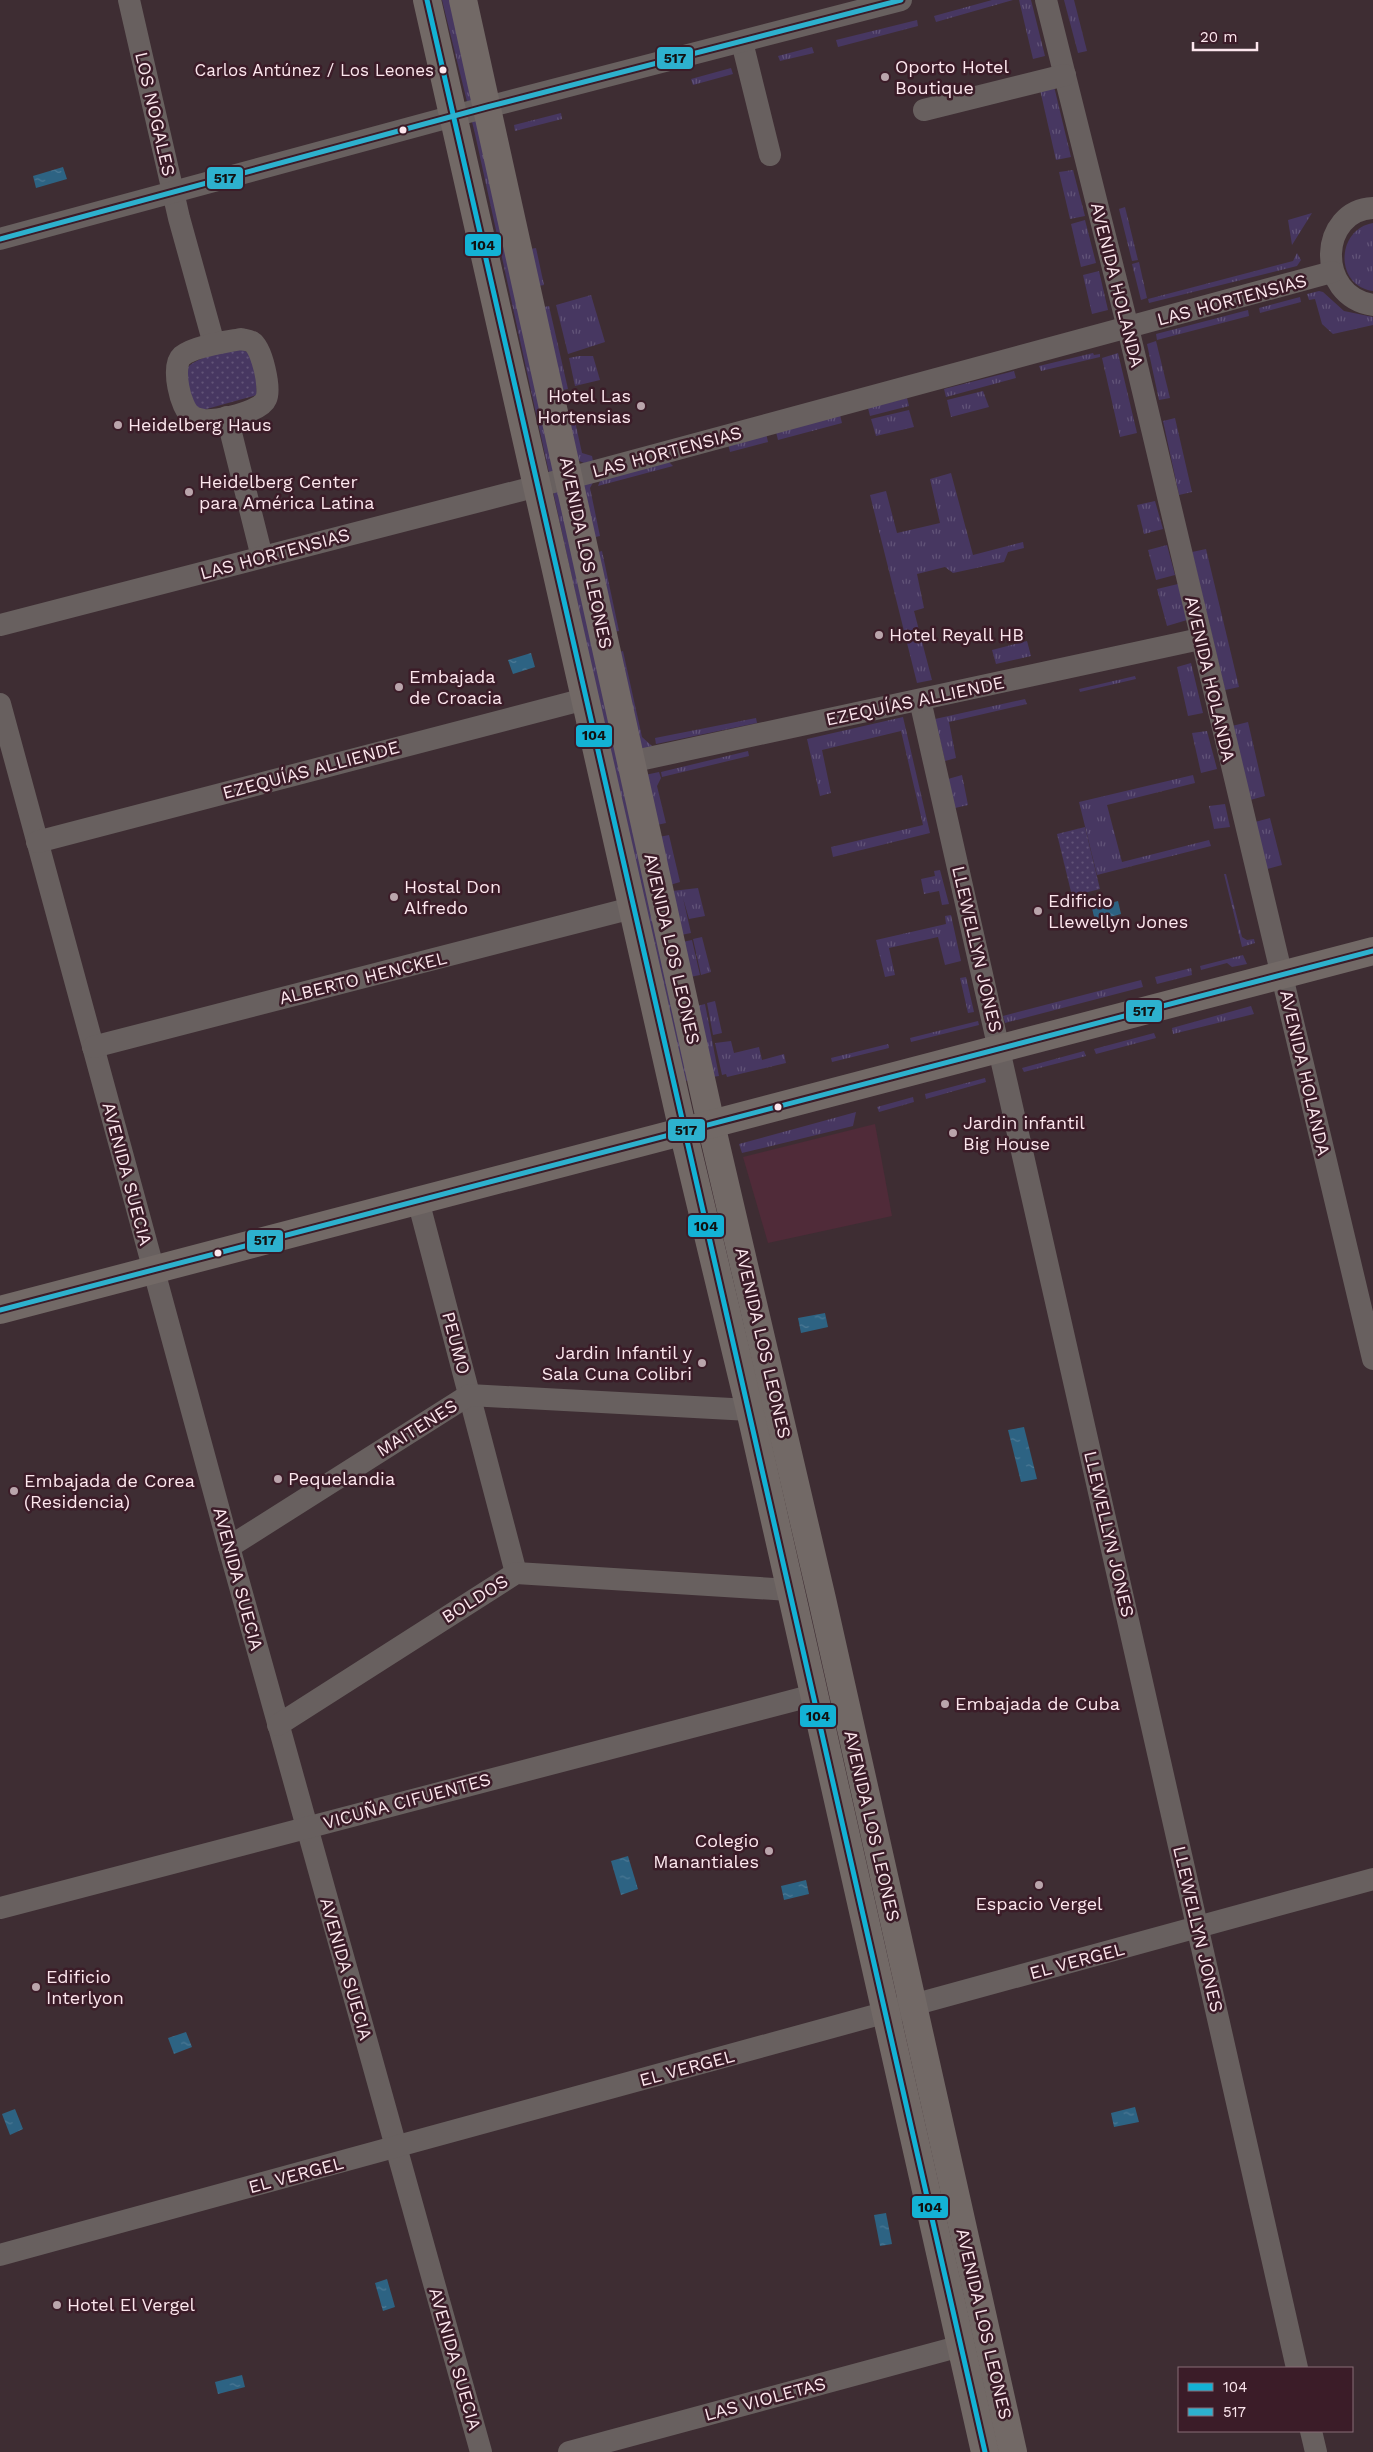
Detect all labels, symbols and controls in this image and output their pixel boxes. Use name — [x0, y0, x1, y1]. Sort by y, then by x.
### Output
scale bar — [1193, 20, 1257, 52]
text: 20 m — [1200, 28, 1238, 46]
line badge: 517 — [656, 46, 694, 70]
street label: LOS NOGALES — [131, 50, 180, 178]
text: 517 — [664, 50, 687, 66]
place label: Oporto Hotel Boutique — [895, 56, 1009, 98]
place label: Carlos Antúnez / Los Leones — [195, 60, 434, 80]
marker: Carlos Antúnez / Los Leones — [438, 65, 448, 75]
marker: Oporto Hotel Boutique — [879, 71, 891, 83]
unlabelled marker — [398, 125, 408, 135]
line badge: 517 — [206, 166, 244, 190]
text: 517 — [214, 170, 237, 186]
street label: AVENIDA HOLANDA — [1087, 200, 1148, 370]
line badge: 104 — [464, 233, 502, 257]
text: 104 — [471, 237, 495, 253]
street label: LAS HORTENSIAS — [1155, 269, 1309, 330]
place label: Hotel Las Hortensias — [537, 385, 631, 427]
marker: Hotel Las Hortensias — [635, 400, 647, 412]
place label: Heidelberg Haus — [128, 414, 272, 435]
marker: Heidelberg Haus — [112, 419, 124, 431]
street label: LAS HORTENSIAS — [590, 421, 744, 482]
street label: AVENIDA LOS LEONES — [556, 455, 617, 651]
place label: Heidelberg Center para América Latina — [199, 471, 375, 513]
marker: Heidelberg Center para América Latina — [183, 486, 195, 498]
street label: LAS HORTENSIAS — [198, 523, 352, 584]
street label: AVENIDA HOLANDA — [1181, 594, 1240, 764]
place label: Hotel Reyall HB — [889, 624, 1024, 645]
marker: Hotel Reyall HB — [873, 629, 885, 641]
place label: Embajada de Croacia — [409, 666, 502, 708]
street label: EZEQUÍAS ALLIENDE — [824, 671, 1006, 730]
marker: Embajada de Croacia — [393, 681, 405, 693]
line badge: 104 — [575, 724, 613, 748]
text: 104 — [582, 727, 606, 743]
street label: EZEQUÍAS ALLIENDE — [220, 736, 402, 803]
street label: AVENIDA LOS LEONES — [640, 851, 705, 1047]
street label: LLEWELLYN JONES — [948, 864, 1007, 1034]
place label: Hostal Don Alfredo — [404, 876, 501, 918]
place label: Edificio Llewellyn Jones — [1048, 890, 1188, 932]
marker: Hostal Don Alfredo — [388, 891, 400, 903]
marker: Edificio Llewellyn Jones — [1032, 905, 1044, 917]
street label: ALBERTO HENCKEL — [277, 946, 449, 1008]
street label: AVENIDA HOLANDA — [1276, 988, 1335, 1158]
line badge: 517 — [1125, 999, 1163, 1023]
text: 517 — [1133, 1003, 1156, 1019]
street label: AVENIDA SUECIA — [98, 1100, 157, 1248]
unlabelled marker — [773, 1102, 783, 1112]
place label: Jardin infantil Big House — [963, 1112, 1085, 1154]
line badge: 517 — [667, 1118, 706, 1142]
text: 517 — [675, 1122, 698, 1138]
marker: Jardin infantil Big House — [947, 1127, 959, 1139]
line badge: 104 — [687, 1214, 725, 1238]
text: 104 — [694, 1218, 718, 1234]
line badge: 517 — [246, 1229, 284, 1253]
text: 517 — [254, 1232, 277, 1248]
street label: AVENIDA LOS LEONES — [731, 1245, 796, 1441]
unlabelled marker — [213, 1248, 223, 1258]
street label: PEUMO — [438, 1309, 475, 1377]
place label: Jardin Infantil y Sala Cuna Colibri — [542, 1342, 693, 1384]
marker: Jardin Infantil y Sala Cuna Colibri — [696, 1357, 708, 1369]
street label: MAITENES — [373, 1395, 461, 1461]
street label: LLEWELLYN JONES — [1080, 1449, 1139, 1619]
place label: Pequelandia — [288, 1468, 395, 1489]
place label: Embajada de Corea (Residencia) — [24, 1470, 195, 1512]
marker: Pequelandia — [272, 1473, 284, 1485]
marker: Embajada de Corea (Residencia) — [8, 1485, 20, 1497]
street label: AVENIDA SUECIA — [209, 1505, 268, 1653]
street label: BOLDOS — [438, 1570, 512, 1627]
place label: Embajada de Cuba — [955, 1693, 1120, 1714]
marker: Embajada de Cuba — [939, 1698, 951, 1710]
line badge: 104 — [799, 1704, 837, 1728]
text: 104 — [806, 1708, 830, 1724]
street label: AVENIDA LOS LEONES — [840, 1728, 905, 1924]
street label: VICUÑA CIFUENTES — [321, 1768, 493, 1833]
place label: Colegio Manantiales — [653, 1830, 759, 1872]
street label: LLEWELLYN JONES — [1169, 1844, 1228, 2014]
marker: Colegio Manantiales — [763, 1845, 775, 1857]
marker: Espacio Vergel — [1033, 1879, 1045, 1891]
place label: Espacio Vergel — [975, 1893, 1103, 1914]
street label: AVENIDA SUECIA — [316, 1895, 377, 2043]
street label: EL VERGEL — [1027, 1938, 1127, 1983]
place label: Edificio Interlyon — [46, 1966, 124, 2008]
marker: Edificio Interlyon — [30, 1981, 42, 1993]
street label: EL VERGEL — [637, 2045, 737, 2090]
street label: EL VERGEL — [246, 2152, 346, 2197]
line badge: 104 — [911, 2195, 949, 2219]
text: 104 — [918, 2199, 942, 2215]
street label: AVENIDA LOS LEONES — [952, 2226, 1017, 2422]
street label: AVENIDA SUECIA — [425, 2285, 486, 2433]
place label: Hotel El Vergel — [67, 2294, 196, 2315]
marker: Hotel El Vergel — [51, 2299, 63, 2311]
legend — [1178, 2367, 1353, 2432]
street label: LAS VIOLETAS — [702, 2372, 828, 2425]
text: 104 — [1223, 2378, 1247, 2396]
text: 517 — [1223, 2403, 1246, 2421]

